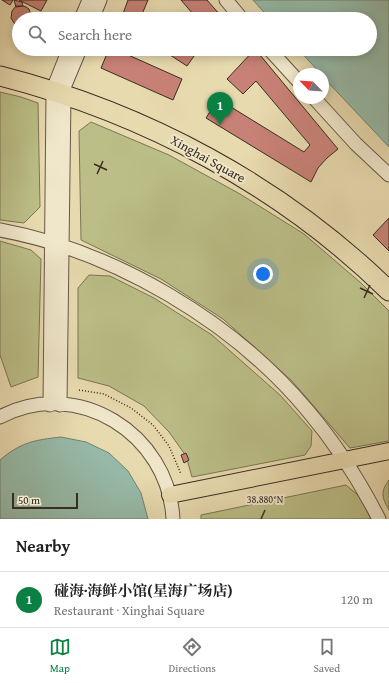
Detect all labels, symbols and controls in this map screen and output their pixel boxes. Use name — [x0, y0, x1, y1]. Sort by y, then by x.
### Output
search box — [12, 12, 377, 56]
icon: search — [26, 23, 48, 45]
text: Search here — [58, 24, 132, 45]
north arrow — [293, 68, 329, 104]
pin: 1 — [207, 92, 233, 125]
street label: Xinghai Square — [167, 131, 249, 187]
your location — [253, 264, 273, 284]
scale bar — [12, 491, 78, 510]
text: 50 m — [18, 492, 40, 508]
text: 38.880°N — [247, 492, 284, 507]
text: Nearby — [16, 533, 70, 558]
text: 碰海·海鲜小馆(星海广场店) — [54, 580, 232, 601]
text: 1 — [26, 590, 32, 609]
text: 120 m — [341, 590, 373, 609]
text: Restaurant · Xinghai Square — [54, 601, 205, 620]
tab: Map — [49, 636, 71, 676]
tab: Directions — [169, 636, 216, 676]
tab: Saved — [313, 636, 340, 676]

